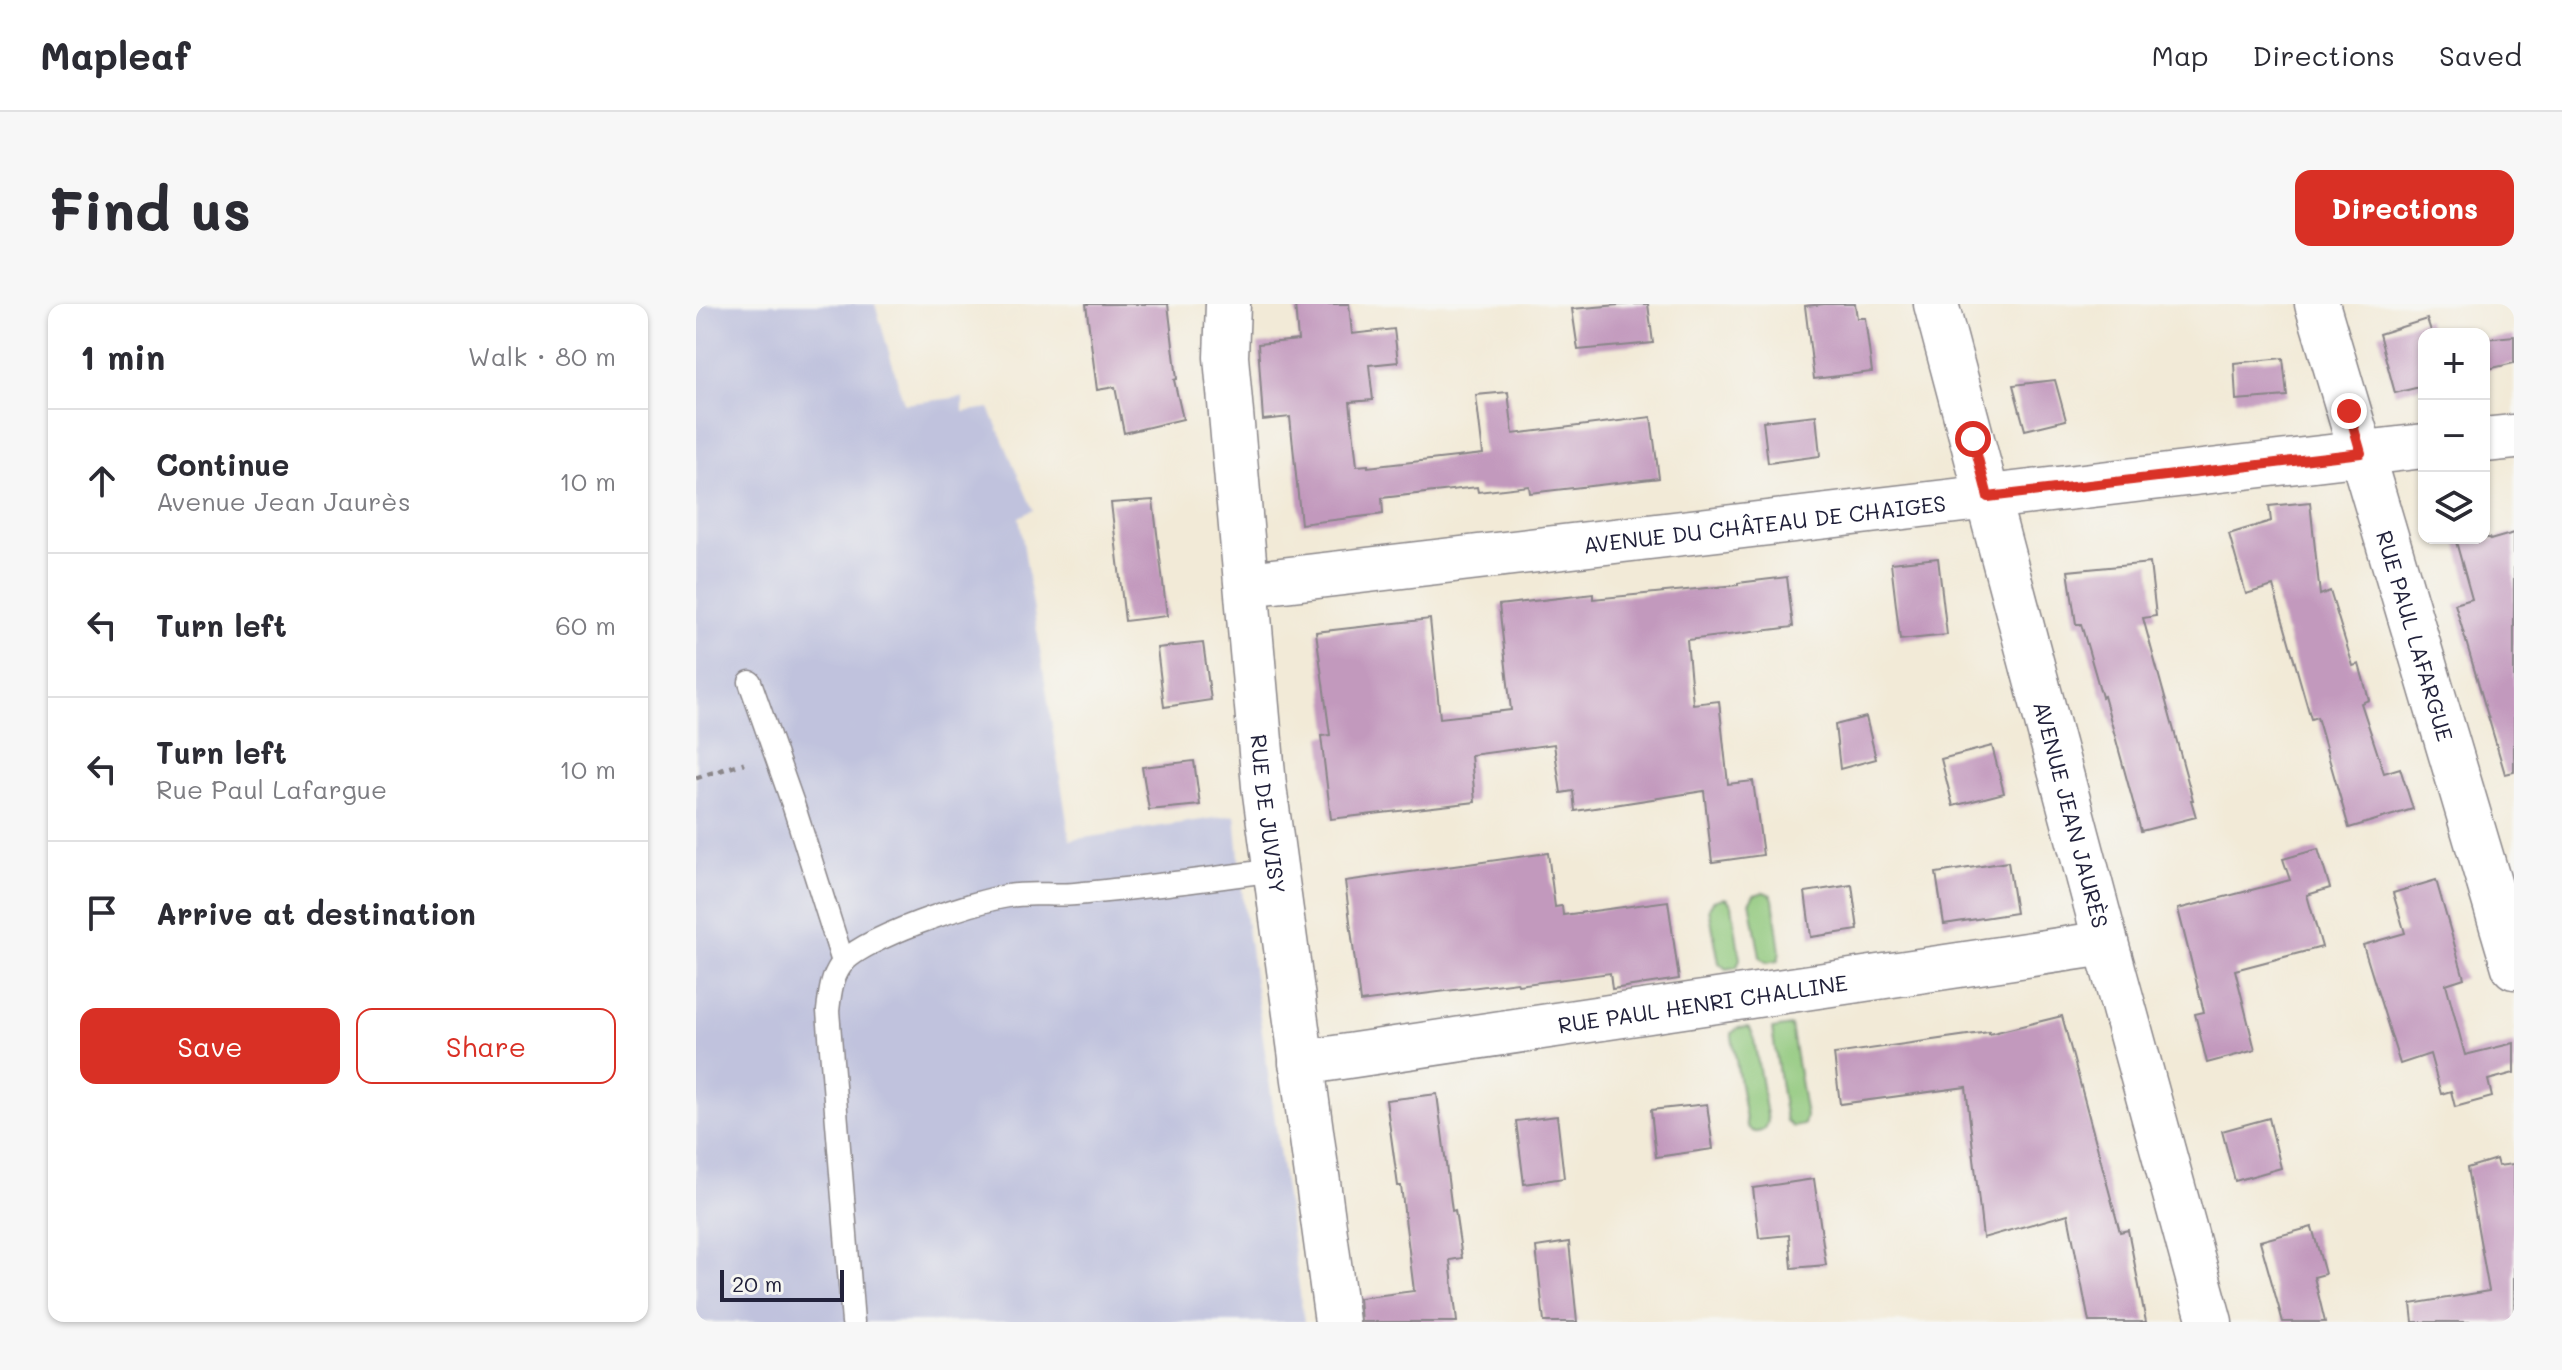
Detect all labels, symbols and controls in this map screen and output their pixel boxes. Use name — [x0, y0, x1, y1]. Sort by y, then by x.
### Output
text: Mapleaf — [40, 30, 191, 80]
text: Map — [2152, 37, 2209, 73]
text: Directions — [2253, 37, 2395, 73]
text: Saved — [2439, 37, 2522, 73]
button: Directions — [2295, 170, 2514, 246]
text: Find us — [48, 172, 251, 245]
map controls — [2418, 328, 2490, 544]
button: + — [2418, 328, 2490, 400]
text: 1 min — [80, 334, 165, 379]
text: Walk · 80 m — [468, 339, 616, 373]
route end — [2331, 393, 2367, 429]
button: − — [2418, 400, 2490, 472]
route start — [1955, 421, 1991, 457]
text: Continue — [156, 444, 289, 484]
icon: ahead — [80, 459, 124, 503]
text: 10 m — [559, 464, 616, 498]
button: layers — [2418, 472, 2490, 544]
text: Avenue Jean Jaurès — [156, 484, 411, 518]
street label: AVENUE DU CHÂTEAU DE CHAIGES — [1582, 488, 1947, 559]
street label: RUE PAUL LAFARGUE — [2371, 527, 2461, 744]
icon: left — [80, 603, 124, 647]
text: Turn left — [156, 605, 287, 645]
text: 60 m — [555, 608, 616, 642]
street label: AVENUE JEAN JAURÈS — [2028, 698, 2116, 931]
text: Turn left — [156, 732, 287, 772]
street label: RUE DE JUVISY — [1245, 733, 1293, 896]
icon: left — [80, 747, 124, 791]
text: 10 m — [559, 752, 616, 786]
text: Rue Paul Lafargue — [156, 772, 387, 806]
icon: arrive — [80, 891, 124, 935]
text: Arrive at destination — [156, 893, 476, 933]
street label: RUE PAUL HENRI CHALLINE — [1556, 967, 1849, 1039]
button: Save — [80, 1008, 340, 1084]
button: Share — [356, 1008, 616, 1084]
scale bar — [720, 1266, 844, 1302]
text: 20 m — [732, 1269, 782, 1298]

